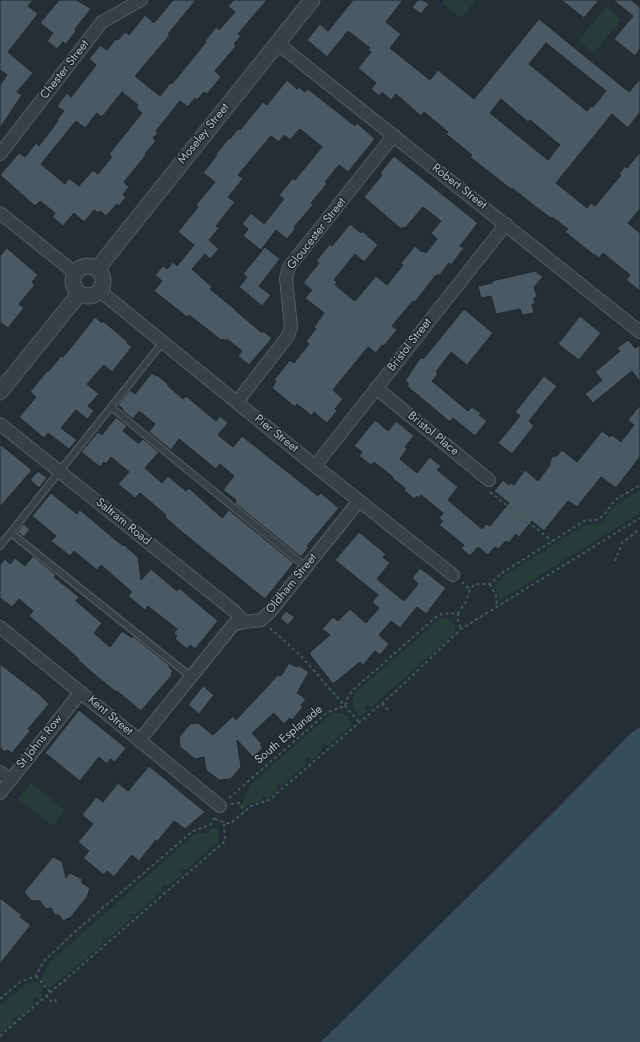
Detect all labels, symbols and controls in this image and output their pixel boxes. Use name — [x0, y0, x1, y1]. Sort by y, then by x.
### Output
street label: Chester Street — [37, 38, 93, 102]
street label: Moseley Street — [175, 101, 233, 167]
street label: Robert Street — [429, 161, 489, 213]
street label: Gloucester Street — [285, 195, 349, 273]
street label: Bristol Street — [385, 316, 435, 374]
street label: Bristol Place — [405, 409, 461, 459]
street label: Pier Street — [251, 412, 301, 456]
street label: Saltram Road — [93, 495, 153, 549]
street label: Oldham Street — [264, 551, 320, 617]
street label: Kent Street — [85, 693, 135, 739]
street label: South Esplanade — [252, 702, 326, 768]
street label: St Johns Row — [14, 712, 66, 772]

